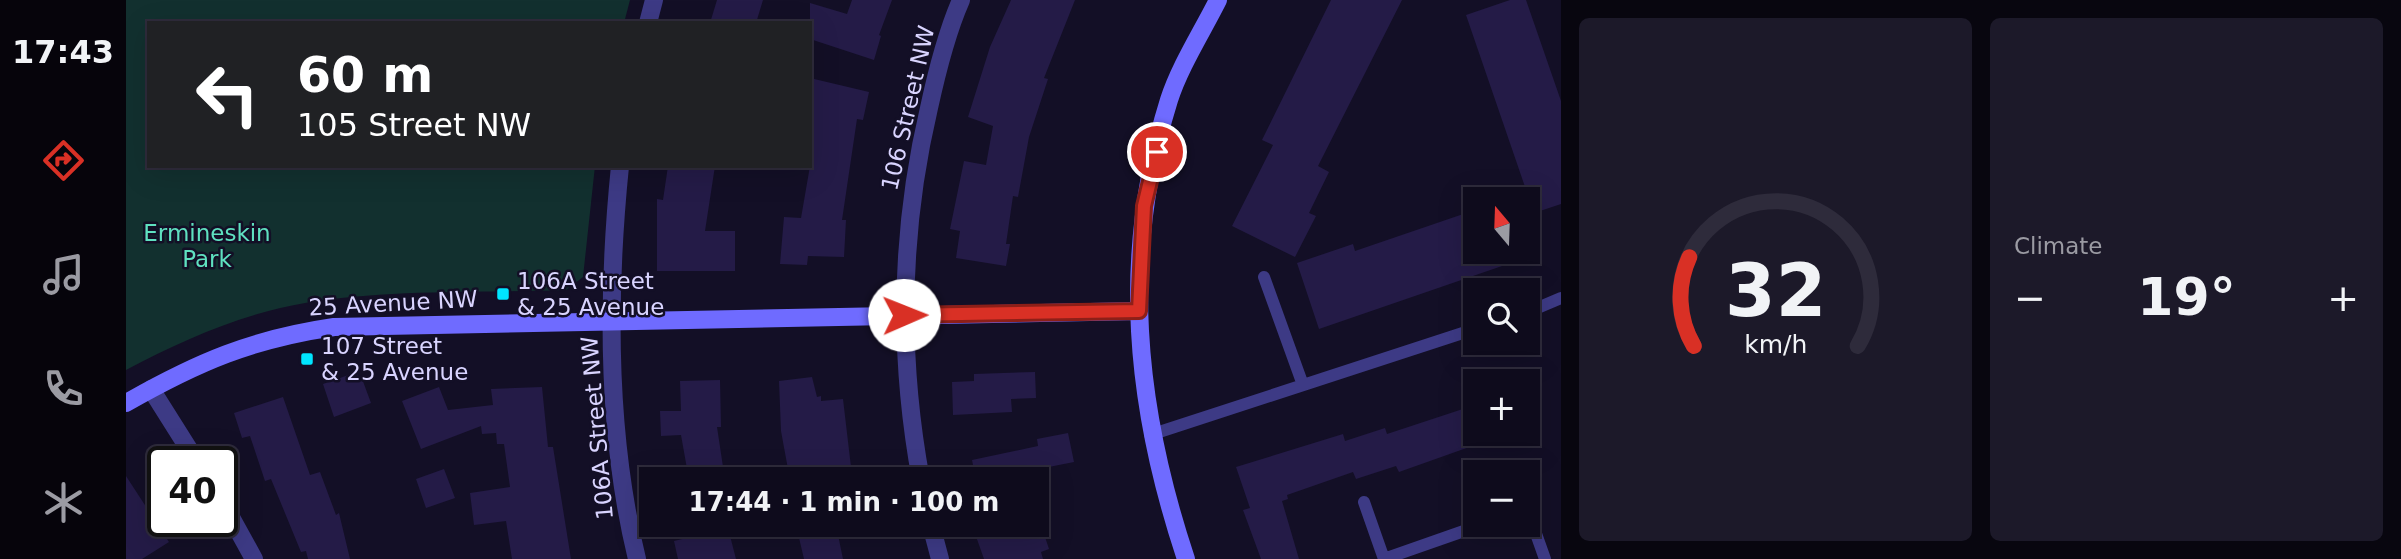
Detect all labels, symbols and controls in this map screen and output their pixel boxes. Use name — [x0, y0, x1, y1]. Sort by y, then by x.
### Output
street label: 106 Street NW — [876, 23, 940, 193]
text: 17:43 — [12, 33, 114, 71]
text: 60 m — [297, 47, 433, 104]
icon: left — [182, 49, 273, 140]
text: 105 Street NW — [297, 106, 531, 144]
pin — [1127, 122, 1187, 182]
icon: arrive — [1138, 133, 1176, 171]
icon: directions — [39, 136, 88, 185]
north arrow — [1463, 187, 1540, 264]
map controls — [1463, 187, 1540, 537]
park label: Ermineskin Park — [143, 220, 271, 272]
text: Climate — [2014, 233, 2103, 259]
text: 32 — [1725, 248, 1826, 333]
icon: music — [39, 250, 88, 299]
text: 19° — [2137, 267, 2236, 327]
place label: 106A Street & 25 Avenue — [517, 268, 664, 320]
text: − — [2014, 276, 2046, 320]
text: + — [2327, 276, 2359, 320]
position arrow — [867, 278, 941, 352]
button: search — [1463, 278, 1540, 355]
street label: 25 Avenue NW — [308, 286, 478, 320]
marker: 106A Street & 25 Avenue — [495, 286, 511, 302]
text: km/h — [1744, 329, 1807, 358]
place label: 107 Street & 25 Avenue — [321, 333, 468, 385]
street label: 106A Street NW — [576, 335, 618, 521]
marker: 107 Street & 25 Avenue — [299, 351, 315, 367]
icon: phone — [39, 364, 88, 413]
button: + — [1463, 369, 1540, 446]
speed limit sign: 40 — [147, 446, 238, 537]
button: − — [1463, 460, 1540, 537]
icon: climate — [39, 478, 88, 527]
text: 17:44 · 1 min · 100 m — [689, 487, 999, 517]

